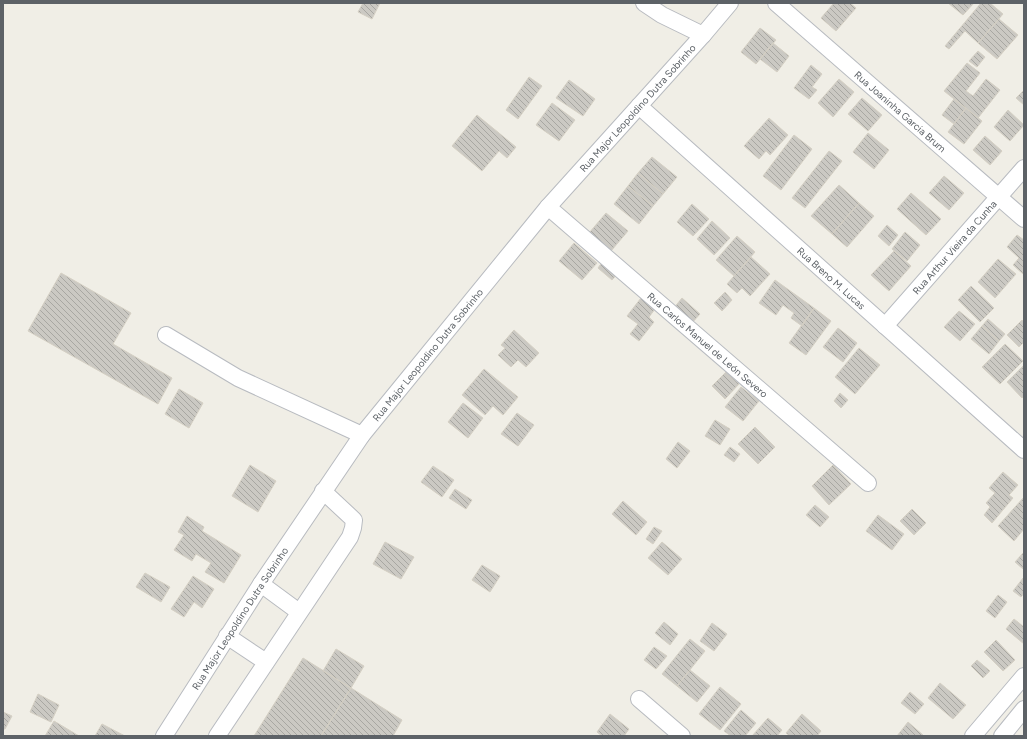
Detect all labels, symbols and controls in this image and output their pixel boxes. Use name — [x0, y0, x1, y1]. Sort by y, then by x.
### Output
street label: Rua Major Leopoldino Dutra Sobrinho — [577, 41, 699, 175]
street label: Rua Joaninha Garcia Brum — [852, 68, 949, 155]
street label: Rua Arthur Vieira da Cunha — [910, 198, 1000, 297]
street label: Rua Breno M. Lucas — [794, 244, 868, 312]
street label: Rua Major Leopoldino Dutra Sobrinho — [370, 286, 486, 424]
street label: Rua Carlos Manuel de León Severo — [645, 290, 770, 401]
street label: Rua Major Leopoldino Dutra Sobrinho — [189, 544, 291, 692]

